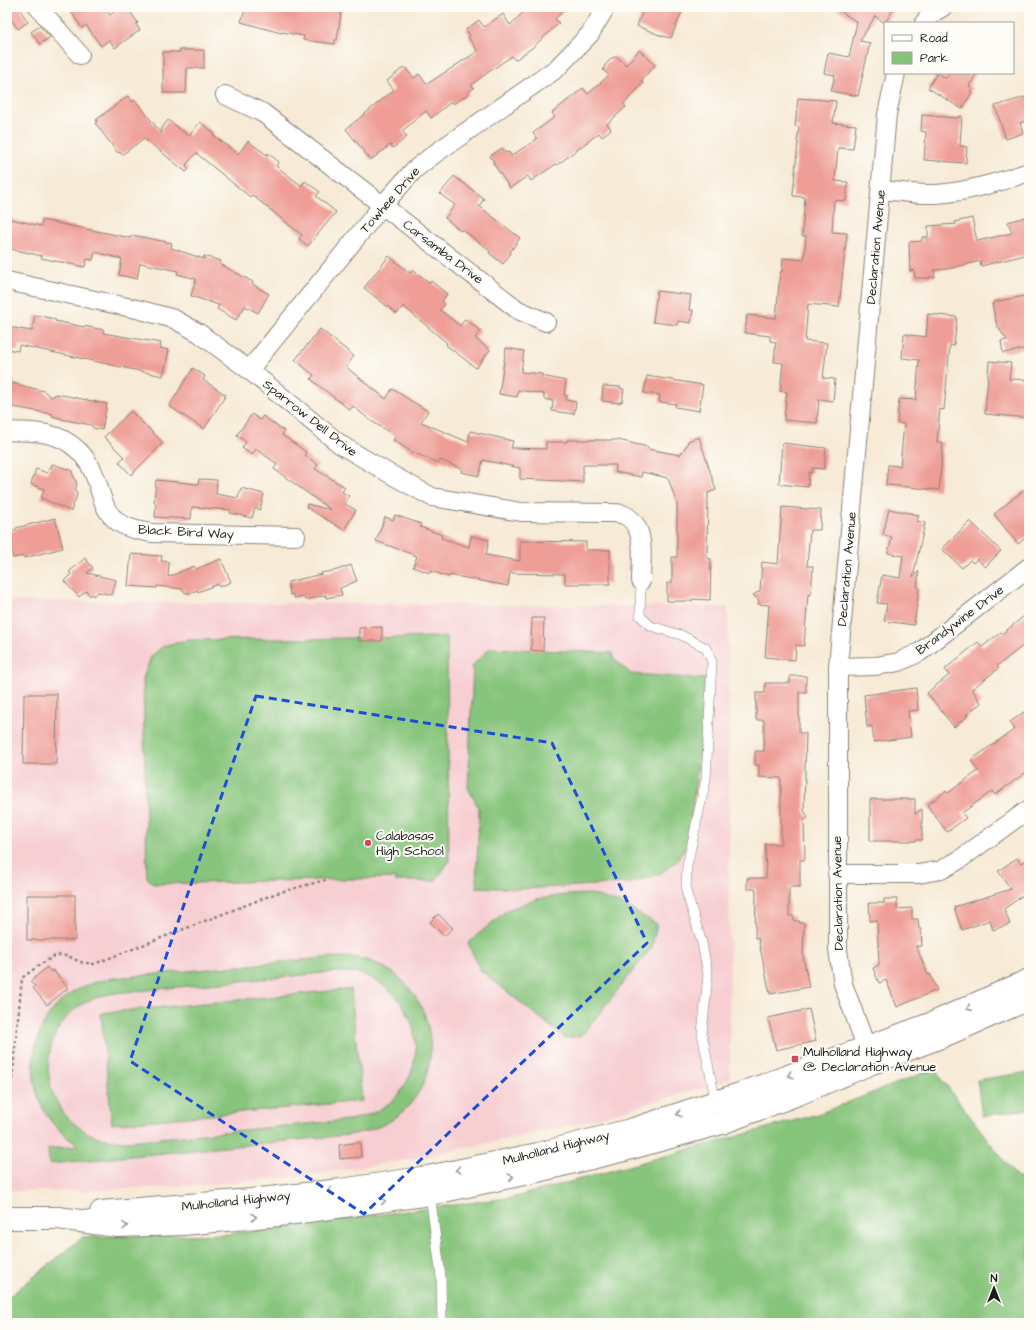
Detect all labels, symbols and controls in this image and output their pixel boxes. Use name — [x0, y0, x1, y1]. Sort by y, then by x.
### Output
legend — [884, 22, 1014, 74]
text: Road — [920, 30, 948, 47]
text: Park — [920, 50, 948, 67]
street label: Towhee Drive — [356, 163, 424, 237]
street label: Declaration Avenue — [862, 189, 890, 305]
street label: Carsamba Drive — [399, 216, 487, 288]
street label: Sparrow Dell Drive — [259, 375, 361, 461]
street label: Declaration Avenue — [833, 511, 861, 627]
street label: Black Bird Way — [138, 521, 234, 544]
street label: Brandywine Drive — [912, 581, 1008, 660]
place label: Calabasas High School — [376, 827, 444, 861]
street label: Declaration Avenue — [828, 836, 848, 950]
marker: Calabasas High School — [363, 838, 373, 848]
one-way arrow — [965, 1003, 972, 1011]
place label: Mulholland Highway @ Declaration Avenue — [803, 1043, 936, 1076]
marker: Mulholland Highway @ Declaration Avenue — [790, 1054, 800, 1064]
one-way arrow — [786, 1071, 793, 1079]
one-way arrow — [675, 1109, 682, 1117]
street label: Mulholland Highway — [501, 1126, 612, 1171]
one-way arrow — [455, 1166, 461, 1174]
one-way arrow — [508, 1173, 514, 1182]
street label: Mulholland Highway — [181, 1186, 291, 1217]
one-way arrow — [327, 1186, 333, 1195]
one-way arrow — [380, 1197, 386, 1206]
one-way arrow — [251, 1213, 257, 1222]
one-way arrow — [122, 1221, 128, 1230]
north arrow — [974, 1268, 1014, 1308]
text: N — [991, 1271, 998, 1286]

